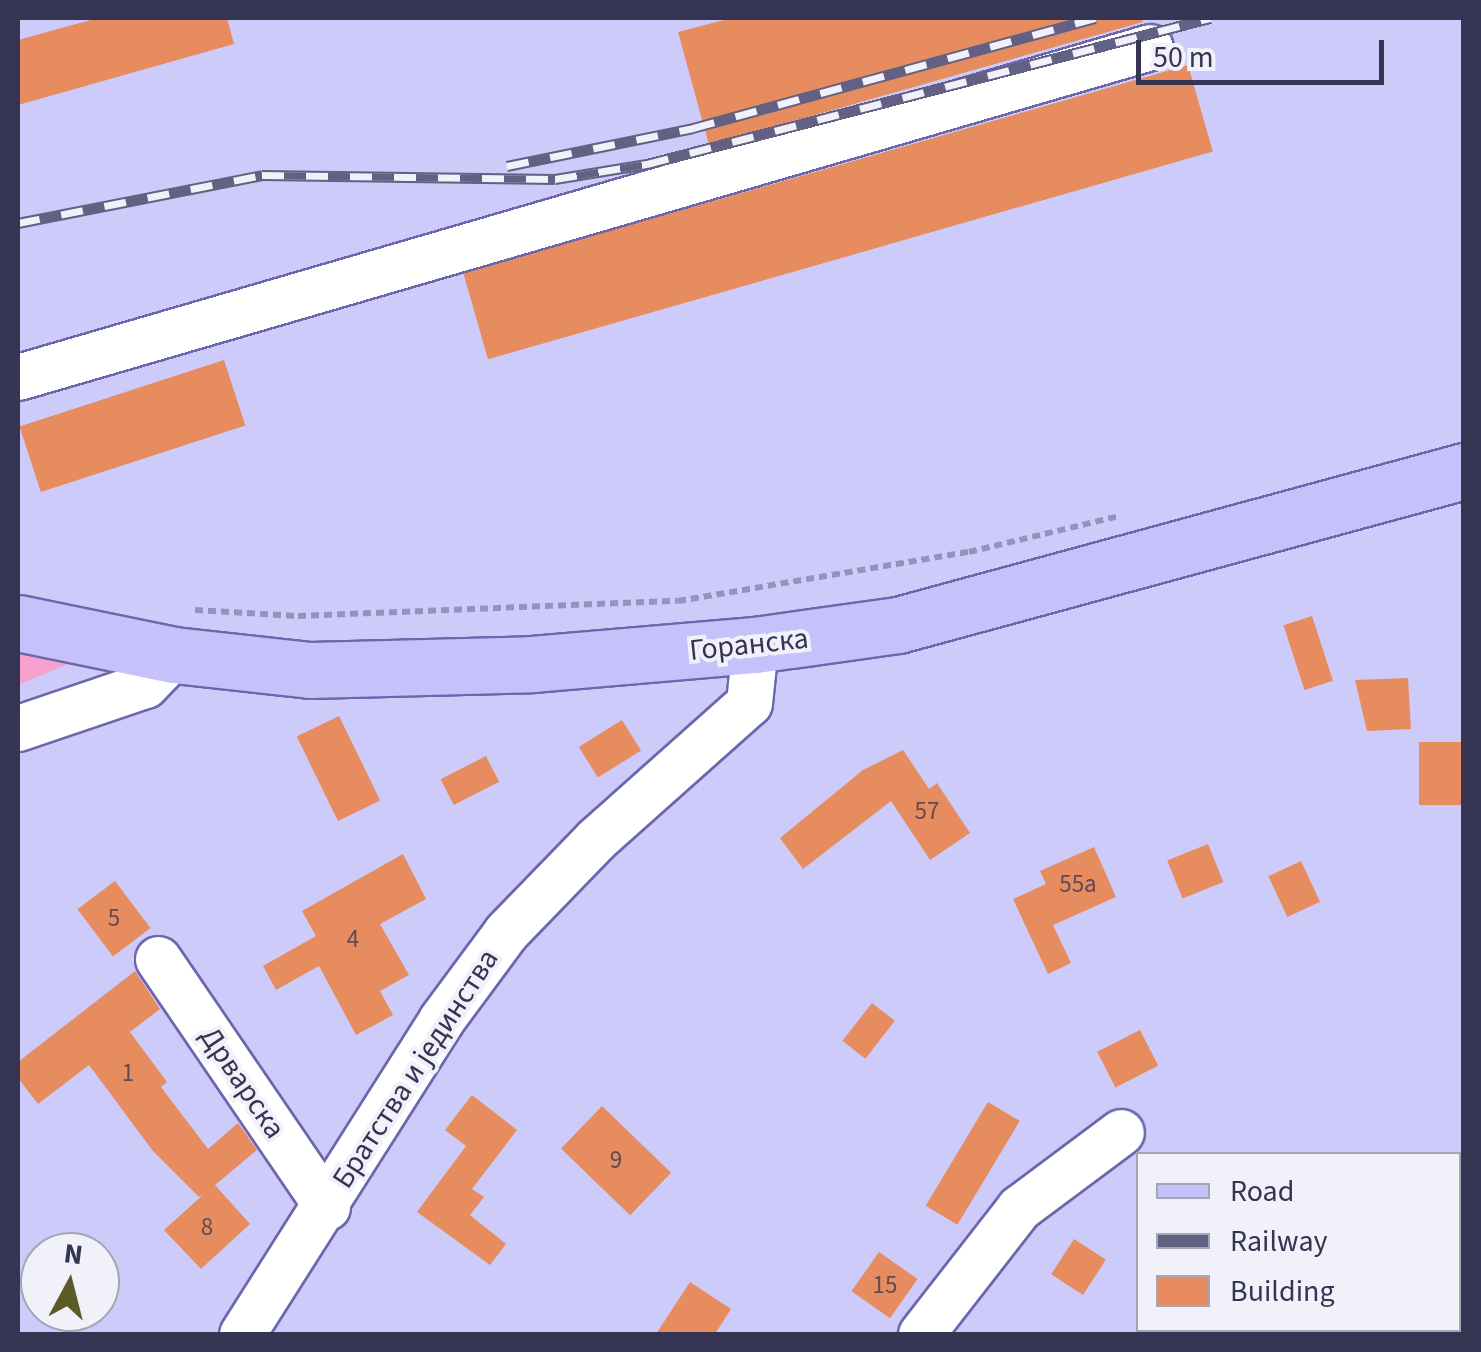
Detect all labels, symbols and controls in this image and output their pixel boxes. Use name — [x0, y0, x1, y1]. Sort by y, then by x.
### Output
scale bar — [1141, 20, 1388, 82]
text: 50 m — [1153, 36, 1214, 79]
street label: Горанска — [688, 621, 810, 669]
house number: 57 — [915, 796, 939, 826]
house number: 55a — [1059, 869, 1097, 899]
house number: 5 — [108, 903, 120, 933]
house number: 4 — [347, 924, 359, 954]
street label: Братства и јединства — [325, 943, 507, 1195]
street label: Дрварска — [192, 1020, 292, 1146]
house number: 1 — [122, 1058, 134, 1088]
house number: 9 — [610, 1145, 622, 1175]
legend — [1136, 1152, 1461, 1332]
text: Road — [1230, 1170, 1294, 1213]
house number: 8 — [201, 1212, 213, 1242]
text: Railway — [1230, 1220, 1328, 1263]
north arrow — [20, 1232, 120, 1332]
text: N — [62, 1233, 85, 1275]
house number: 15 — [873, 1270, 897, 1300]
text: Building — [1230, 1270, 1335, 1313]

